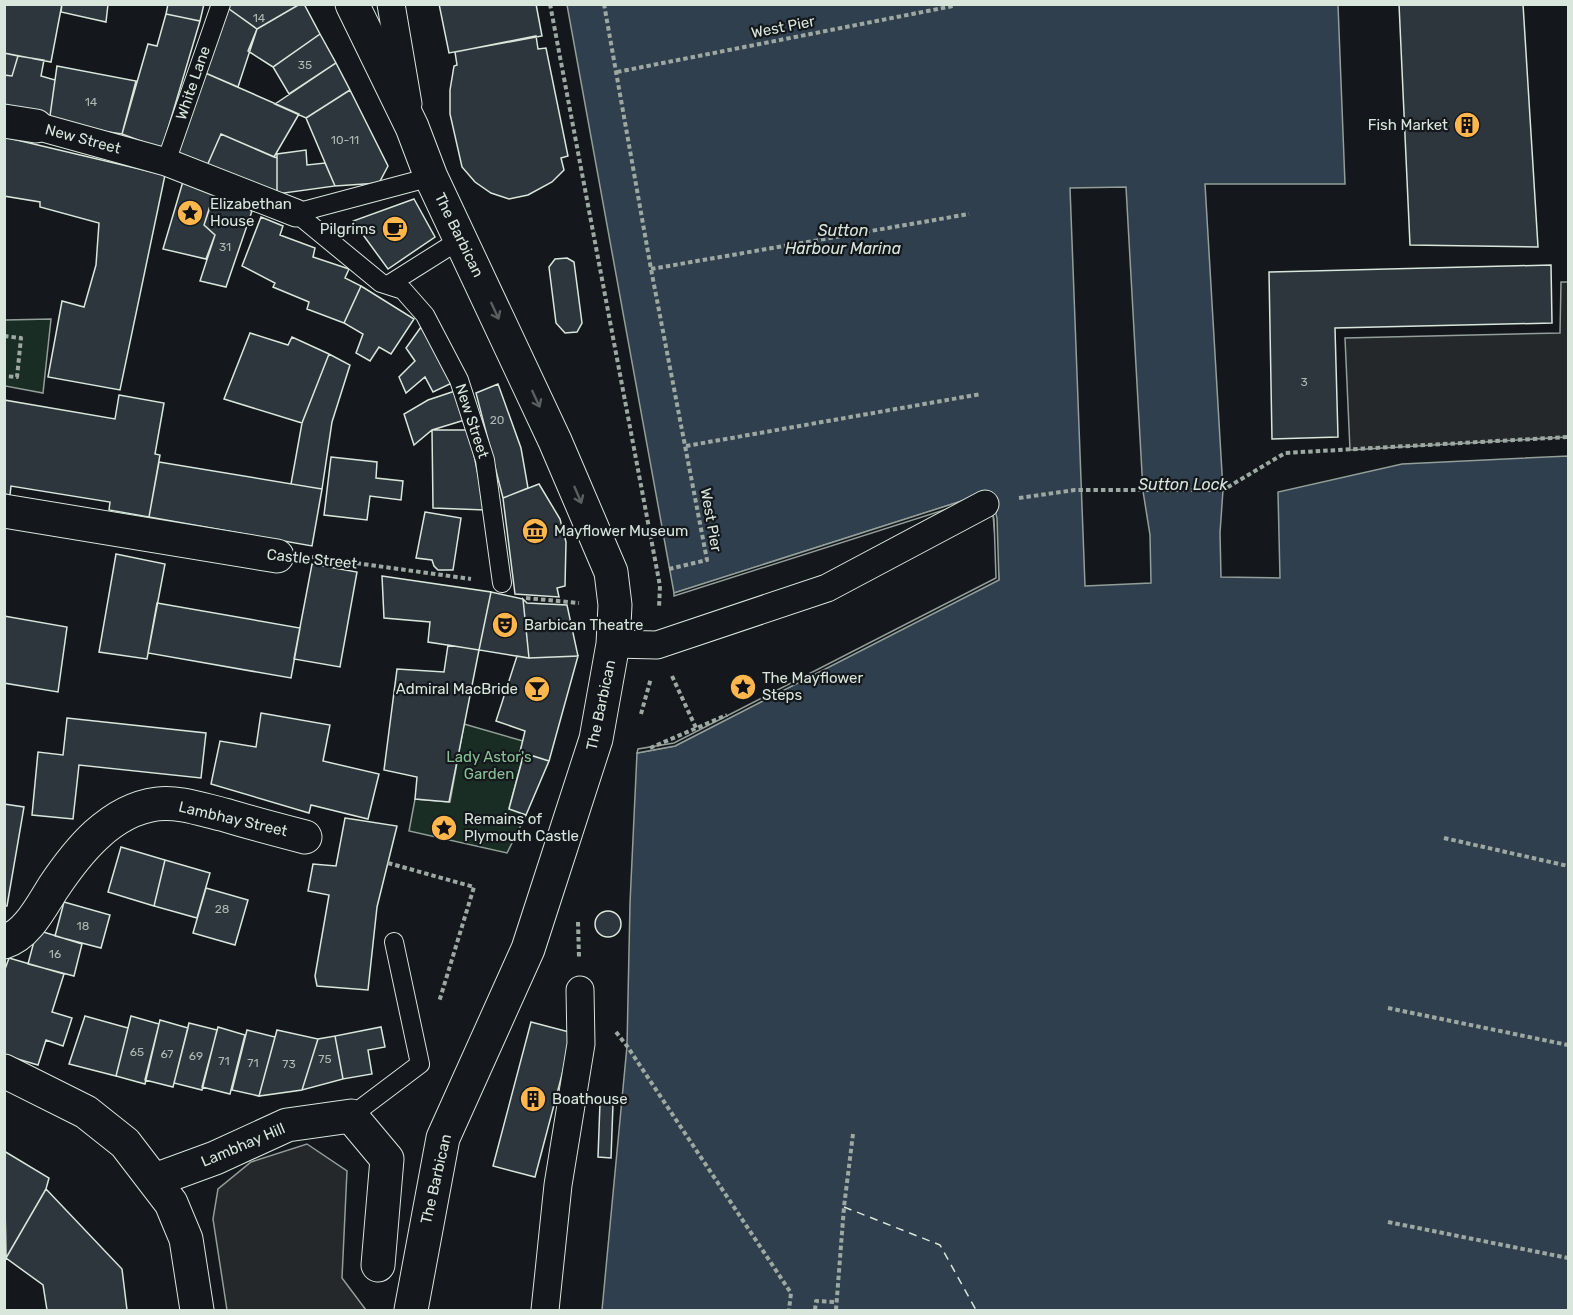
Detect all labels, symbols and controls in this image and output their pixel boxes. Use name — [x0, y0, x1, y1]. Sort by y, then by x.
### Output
house number: 14 — [253, 11, 266, 25]
street label: West Pier — [750, 12, 817, 42]
street label: White Lane — [172, 44, 214, 122]
house number: 35 — [298, 58, 312, 72]
house number: 14 — [85, 95, 98, 109]
building icon: Fish Market — [1452, 110, 1482, 140]
place label: Fish Market — [1368, 116, 1448, 134]
street label: New Street — [43, 120, 123, 158]
house number: 10-11 — [331, 133, 359, 147]
street label: The Barbican — [431, 190, 487, 280]
place label: Elizabethan House — [210, 195, 292, 230]
place icon: Elizabethan House — [175, 198, 205, 228]
cafe icon: Pilgrims — [380, 214, 410, 244]
place label: Pilgrims — [320, 220, 376, 238]
water label: Sutton Harbour Marina — [785, 221, 901, 258]
house number: 31 — [219, 240, 231, 254]
one-way arrow — [489, 302, 501, 320]
house number: 3 — [1300, 375, 1308, 389]
street label: New Street — [451, 381, 493, 461]
one-way arrow — [530, 389, 542, 407]
house number: 20 — [490, 413, 504, 427]
water label: Sutton Lock — [1138, 475, 1229, 494]
one-way arrow — [573, 485, 584, 503]
street label: West Pier — [697, 487, 726, 554]
museum icon: Mayflower Museum — [520, 516, 550, 546]
place label: Mayflower Museum — [554, 522, 688, 540]
street label: Castle Street — [266, 545, 358, 573]
theatre icon: Barbican Theatre — [490, 610, 520, 640]
place label: Barbican Theatre — [524, 616, 643, 634]
street label: The Barbican — [583, 658, 619, 752]
place label: The Mayflower Steps — [762, 669, 864, 704]
place icon: The Mayflower Steps — [728, 672, 758, 702]
bar icon: Admiral MacBride — [522, 674, 552, 704]
place label: Admiral MacBride — [396, 680, 518, 698]
park label: Lady Astor's Garden — [446, 748, 532, 783]
street label: Lambhay Street — [177, 798, 289, 840]
place label: Remains of Plymouth Castle — [464, 810, 579, 845]
place icon: Remains of Plymouth Castle — [429, 813, 459, 843]
house number: 28 — [215, 902, 229, 916]
house number: 18 — [77, 919, 89, 933]
house number: 16 — [49, 947, 61, 961]
house number: 65 — [130, 1045, 144, 1059]
house number: 67 — [160, 1047, 174, 1061]
house number: 69 — [189, 1049, 203, 1063]
house number: 75 — [318, 1052, 332, 1066]
house number: 71 — [218, 1054, 230, 1068]
house number: 71 — [247, 1056, 259, 1070]
house number: 73 — [282, 1057, 296, 1071]
building icon: Boathouse — [518, 1084, 548, 1114]
place label: Boathouse — [552, 1090, 628, 1108]
street label: Lambhay Hill — [198, 1119, 288, 1171]
street label: The Barbican — [417, 1132, 455, 1226]

